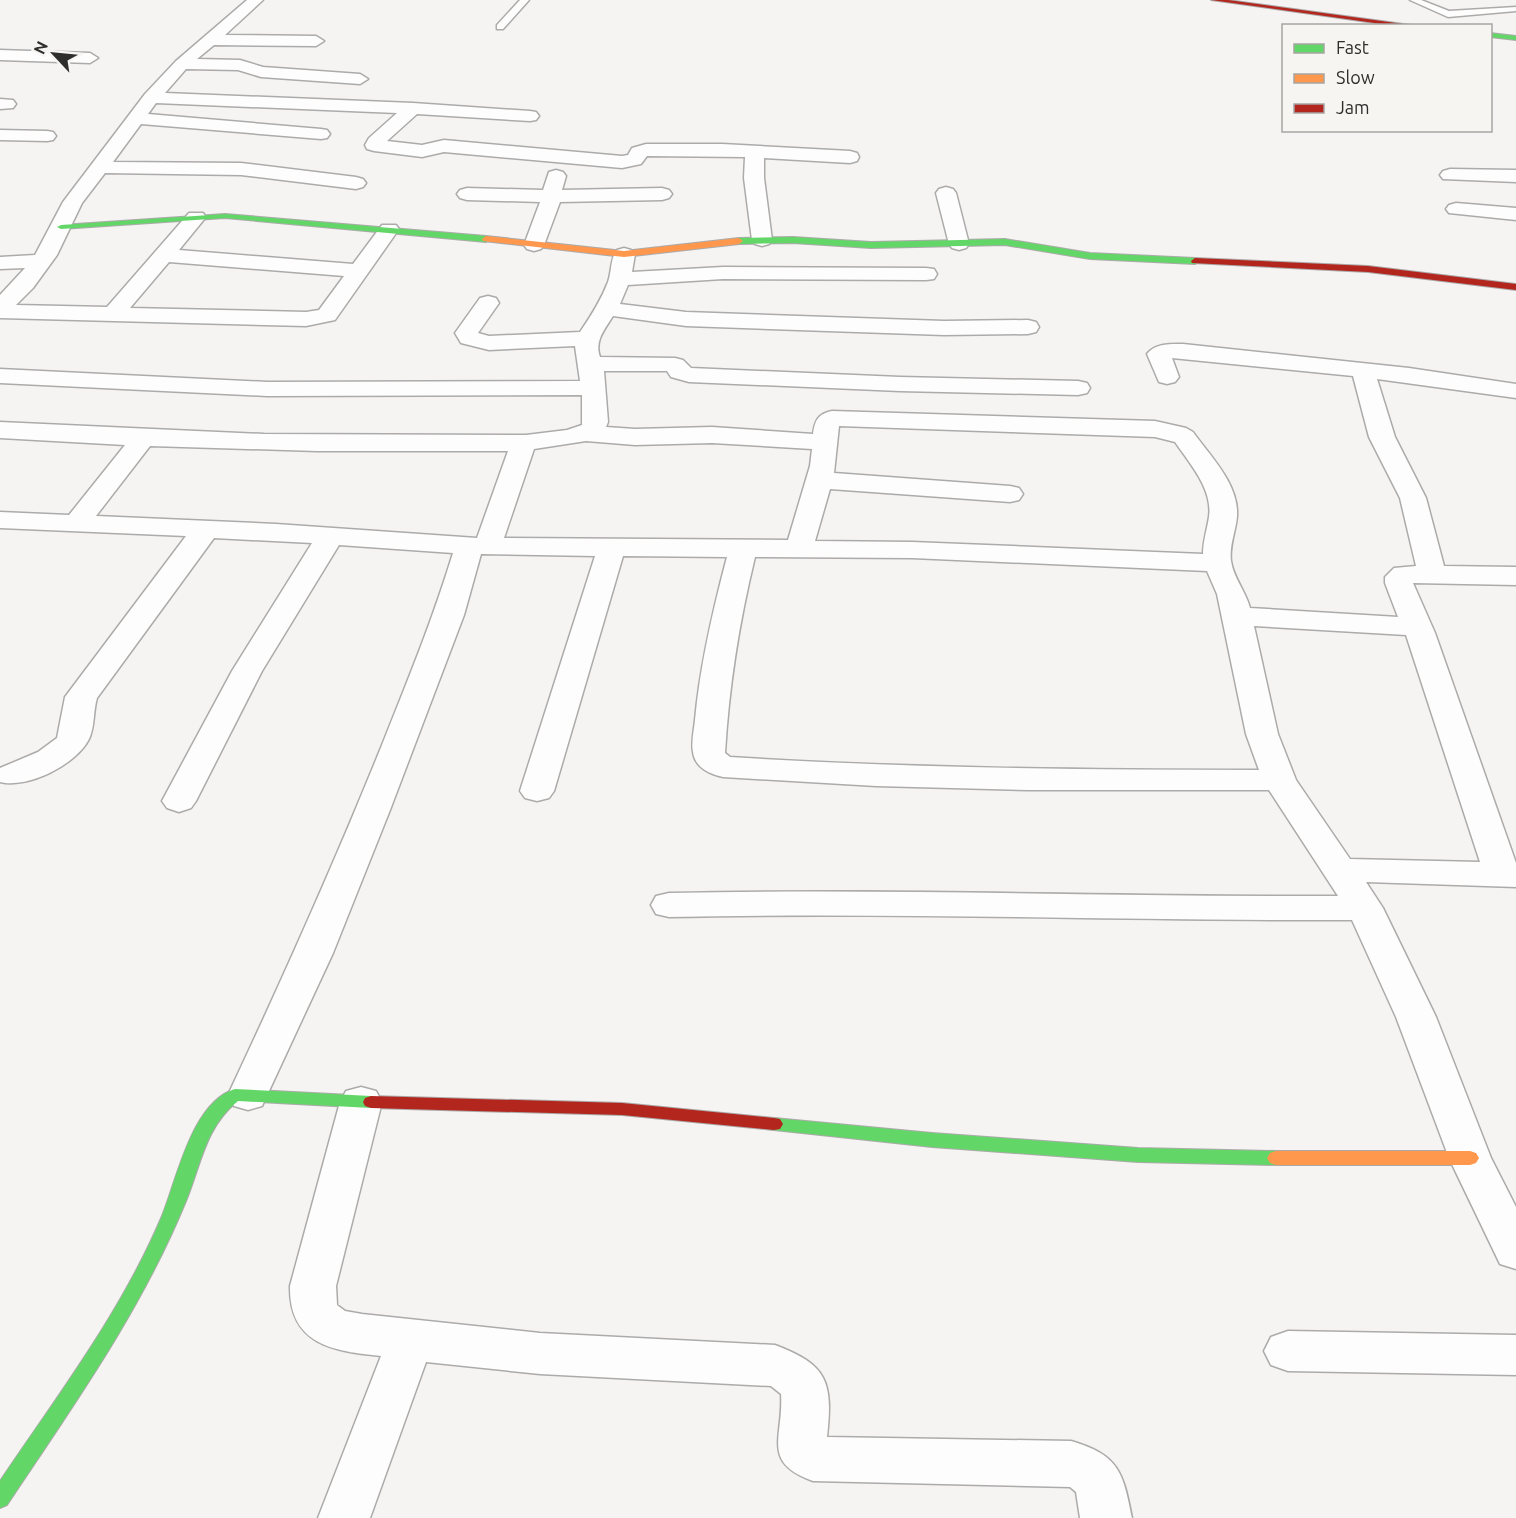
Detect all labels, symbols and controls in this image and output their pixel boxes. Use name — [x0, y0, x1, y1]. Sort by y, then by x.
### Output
north arrow — [24, 24, 84, 84]
legend — [1282, 24, 1492, 132]
text: Fast — [1336, 37, 1369, 57]
text: N — [30, 38, 51, 57]
text: Slow — [1336, 67, 1375, 87]
text: Jam — [1336, 97, 1370, 117]

